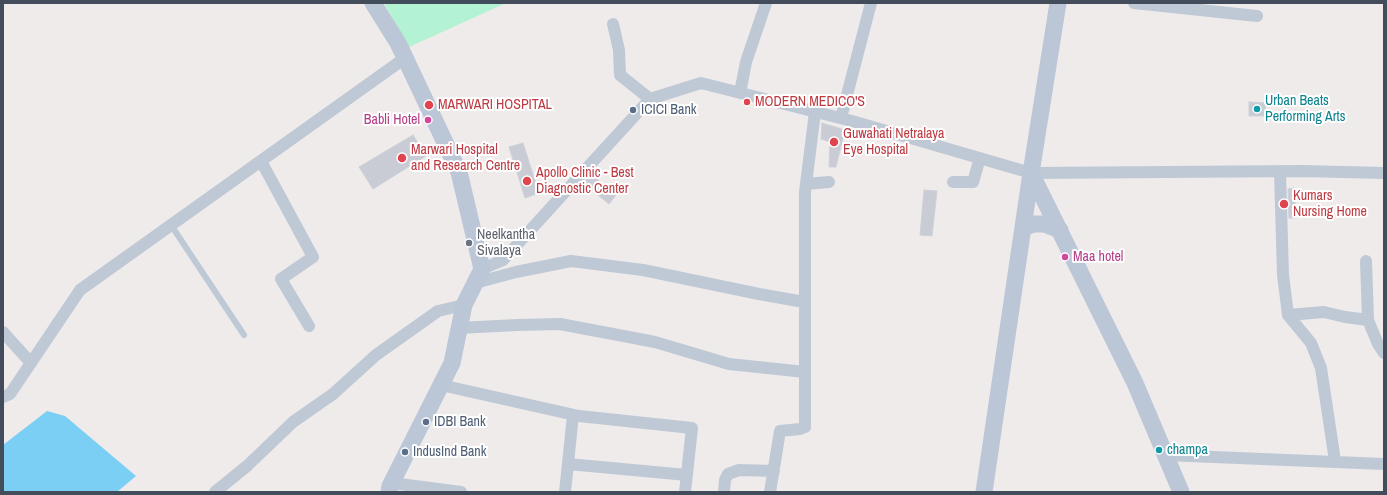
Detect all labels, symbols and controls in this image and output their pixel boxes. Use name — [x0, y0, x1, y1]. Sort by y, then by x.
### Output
place label: Urban Beats Performing Arts — [1265, 93, 1345, 126]
place label: MODERN MEDICO'S — [755, 94, 865, 110]
place label: MARWARI HOSPITAL — [438, 97, 552, 113]
marker: MODERN MEDICO'S — [742, 97, 752, 107]
marker: MARWARI HOSPITAL — [423, 99, 435, 111]
place label: ICICI Bank — [641, 102, 697, 118]
marker: Urban Beats Performing Arts — [1252, 104, 1262, 114]
marker: ICICI Bank — [628, 105, 638, 115]
place label: Babli Hotel — [364, 112, 420, 128]
marker: Babli Hotel — [423, 115, 433, 125]
place label: Guwahati Netralaya Eye Hospital — [843, 126, 944, 158]
marker: Guwahati Netralaya Eye Hospital — [828, 136, 840, 148]
place label: Marwari Hospital and Research Centre — [411, 142, 520, 174]
marker: Marwari Hospital and Research Centre — [396, 152, 408, 164]
place label: Apollo Clinic - Best Diagnostic Center — [536, 165, 634, 198]
marker: Apollo Clinic - Best Diagnostic Center — [521, 175, 533, 187]
place label: Kumars Nursing Home — [1293, 188, 1367, 220]
marker: Kumars Nursing Home — [1278, 198, 1290, 210]
place label: Neelkantha Sivalaya — [477, 227, 535, 260]
marker: Neelkantha Sivalaya — [464, 238, 474, 248]
place label: Maa hotel — [1073, 249, 1123, 265]
marker: Maa hotel — [1060, 252, 1070, 262]
place label: IDBI Bank — [434, 414, 486, 430]
marker: IDBI Bank — [421, 417, 431, 427]
place label: champa — [1167, 442, 1208, 458]
place label: IndusInd Bank — [413, 444, 486, 460]
marker: champa — [1154, 445, 1164, 455]
marker: IndusInd Bank — [400, 447, 410, 457]

